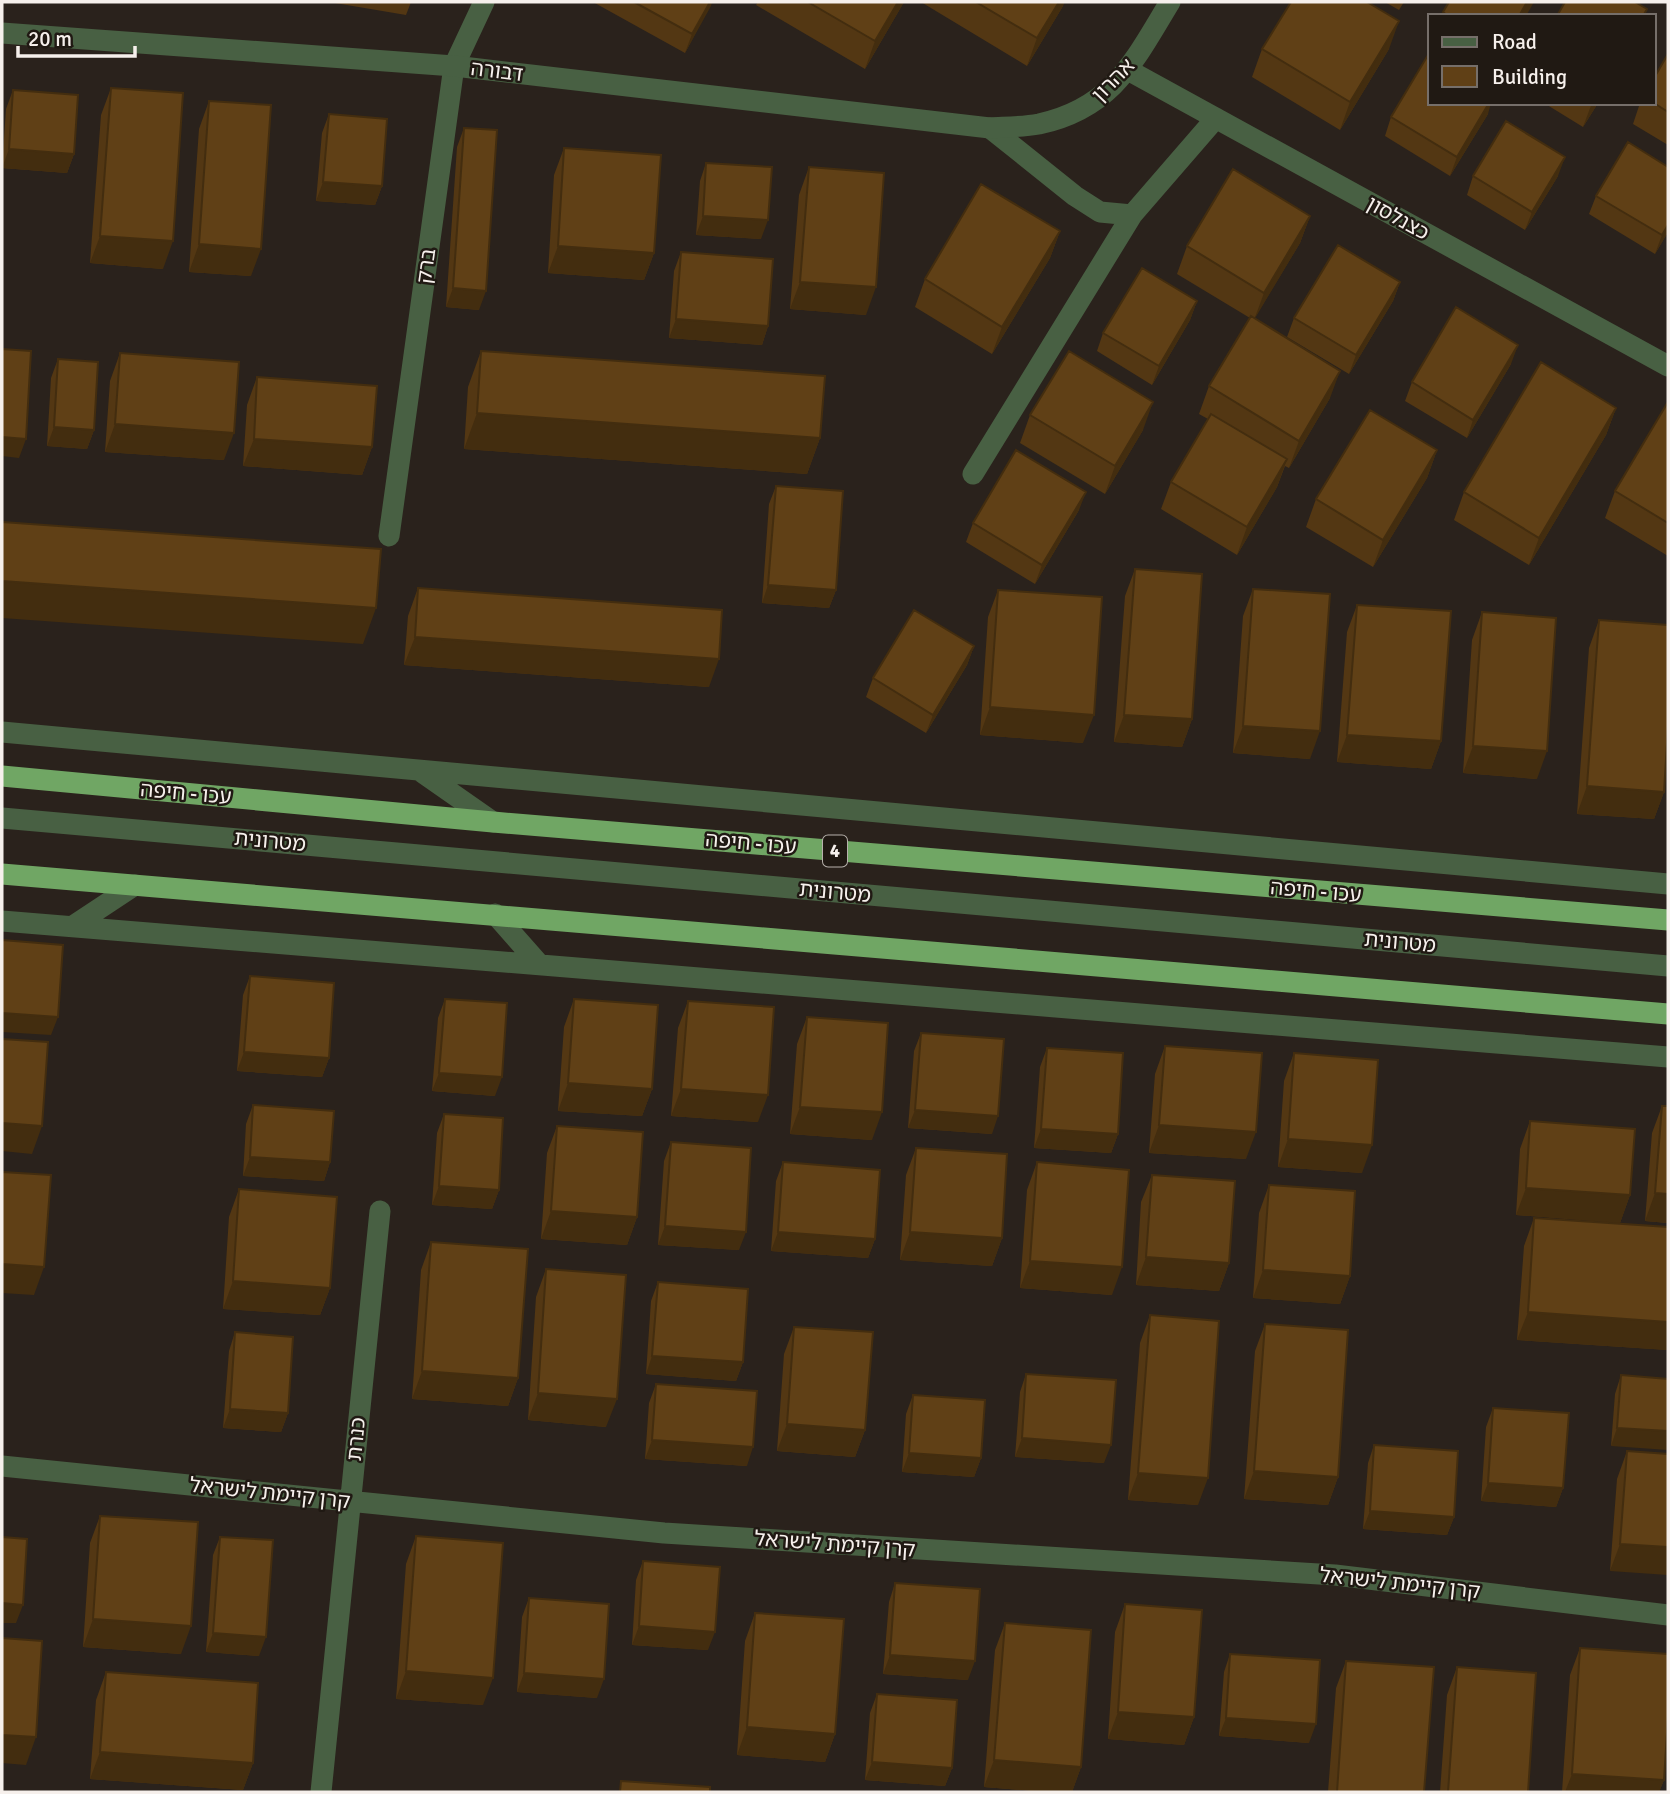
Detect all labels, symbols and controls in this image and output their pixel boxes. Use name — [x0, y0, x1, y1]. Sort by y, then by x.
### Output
scale bar — [18, 14, 135, 58]
legend — [1428, 14, 1656, 105]
text: 20 m — [28, 26, 72, 52]
text: Road — [1492, 29, 1537, 55]
street label: אהרון — [1086, 53, 1140, 107]
street label: דבורה — [469, 55, 525, 87]
text: Building — [1492, 64, 1567, 90]
street label: כצנלסון — [1362, 190, 1434, 246]
street label: ברק — [411, 247, 441, 285]
street label: עכו - חיפה — [139, 776, 233, 810]
street label: מטרונית — [233, 825, 307, 857]
street label: עכו - חיפה — [704, 826, 798, 860]
road number: 4 — [823, 836, 847, 866]
street label: עכו - חיפה — [1269, 874, 1363, 908]
street label: מטרונית — [798, 876, 872, 908]
street label: מטרונית — [1363, 926, 1437, 958]
street label: כנרת — [341, 1416, 371, 1462]
street label: קרן קיימת לישראל — [188, 1472, 352, 1514]
street label: קרן קיימת לישראל — [754, 1525, 916, 1563]
street label: קרן קיימת לישראל — [1318, 1562, 1482, 1604]

